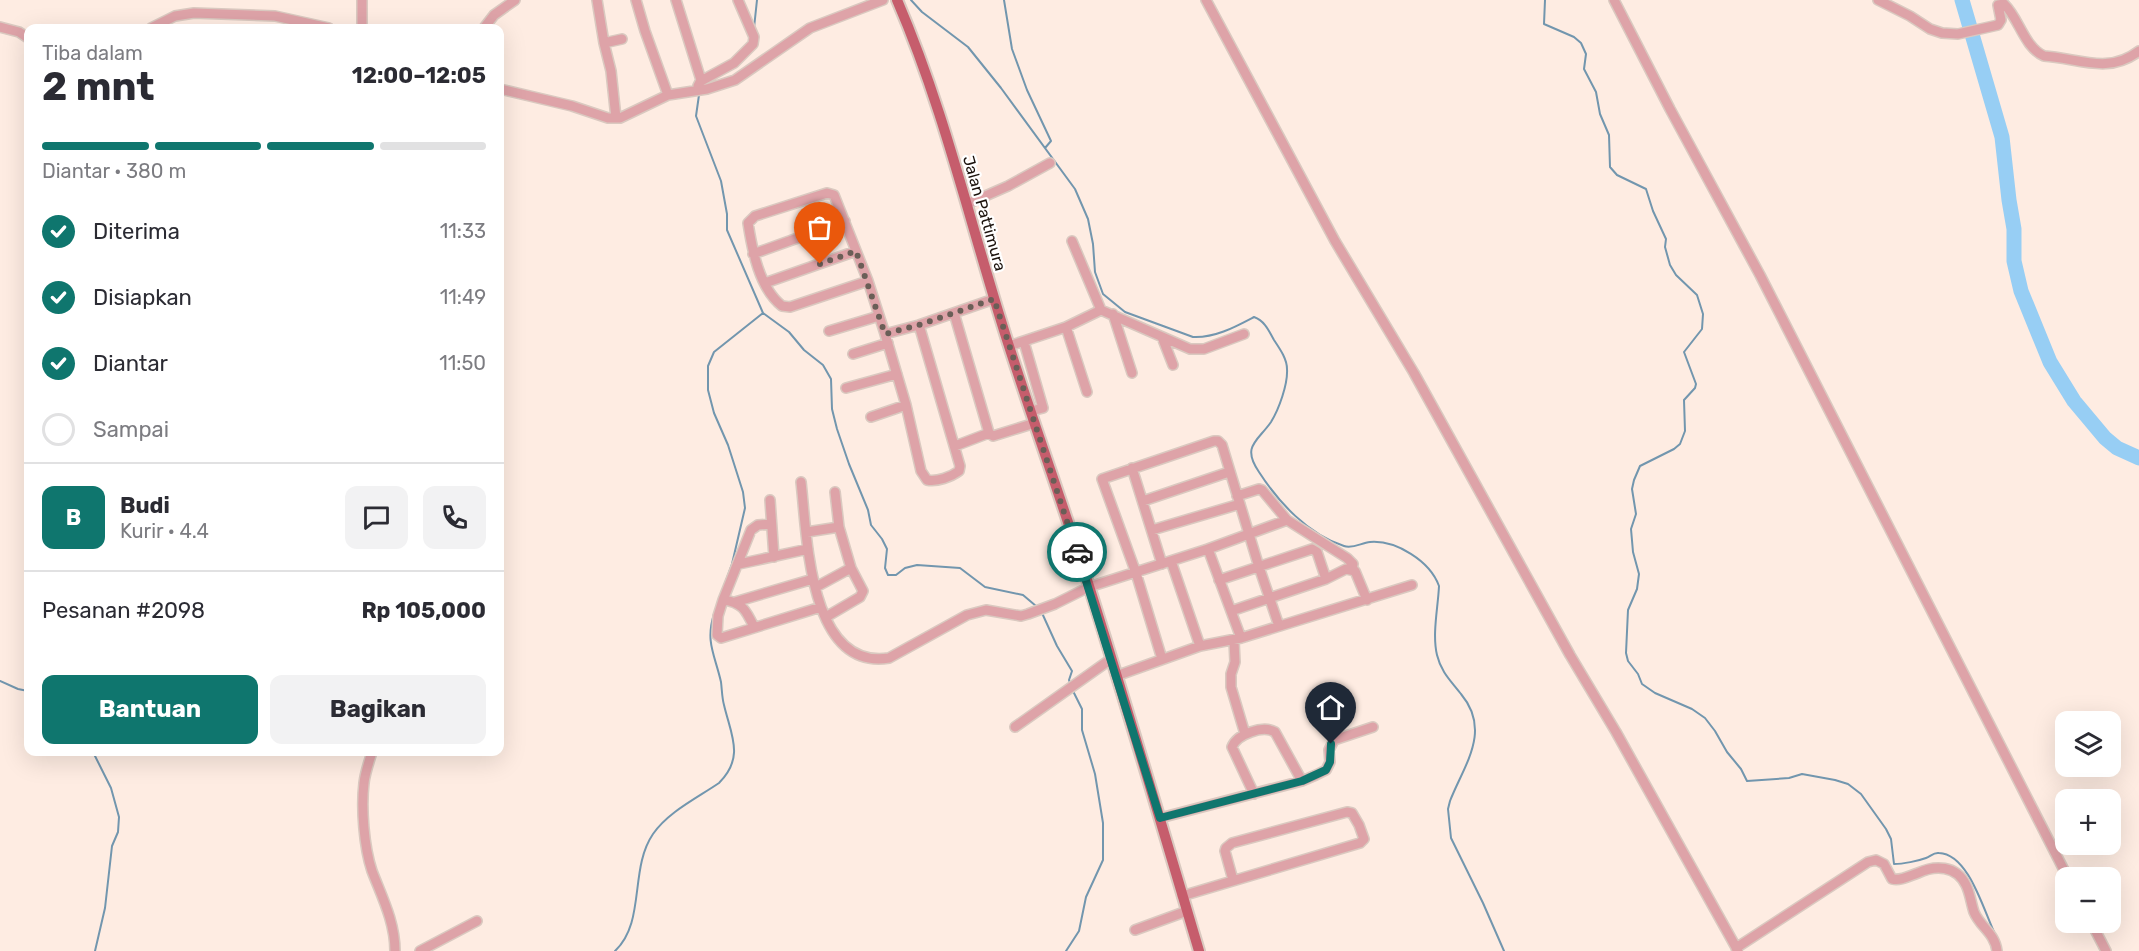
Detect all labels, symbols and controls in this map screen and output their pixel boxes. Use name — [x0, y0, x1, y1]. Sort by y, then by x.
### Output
text: Tiba dalam — [42, 41, 143, 65]
text: 12:00–12:05 — [352, 62, 486, 89]
text: 2 mnt — [42, 64, 154, 110]
street label: Jalan Pattimura — [959, 153, 1010, 273]
text: Diantar · 380 m — [42, 159, 186, 183]
pin — [794, 202, 845, 264]
icon: bag — [803, 211, 836, 244]
icon: check — [42, 215, 75, 248]
text: Diterima — [93, 218, 180, 245]
text: 11:33 — [440, 219, 486, 243]
icon: check — [42, 281, 75, 314]
text: Disiapkan — [93, 284, 192, 311]
text: 11:49 — [440, 285, 486, 309]
icon: check — [42, 347, 75, 380]
text: Diantar — [93, 350, 168, 377]
text: 11:50 — [439, 351, 486, 375]
text: Sampai — [93, 416, 169, 443]
button: chat — [345, 486, 408, 549]
button: phone — [423, 486, 486, 549]
text: Budi — [120, 492, 170, 519]
text: B — [66, 504, 81, 531]
text: Kurir · 4.4 — [120, 519, 209, 543]
courier — [1047, 522, 1107, 582]
icon: car — [1061, 536, 1094, 569]
text: Pesanan #2098 — [42, 597, 205, 624]
text: Rp 105,000 — [361, 597, 486, 624]
button: Bantuan — [42, 675, 258, 744]
button: Bagikan — [270, 675, 486, 744]
pin — [1305, 682, 1356, 744]
icon: home — [1314, 691, 1347, 724]
map controls — [2055, 711, 2121, 933]
button: layers — [2055, 711, 2121, 777]
button: + — [2055, 789, 2121, 855]
button: − — [2055, 867, 2121, 933]

